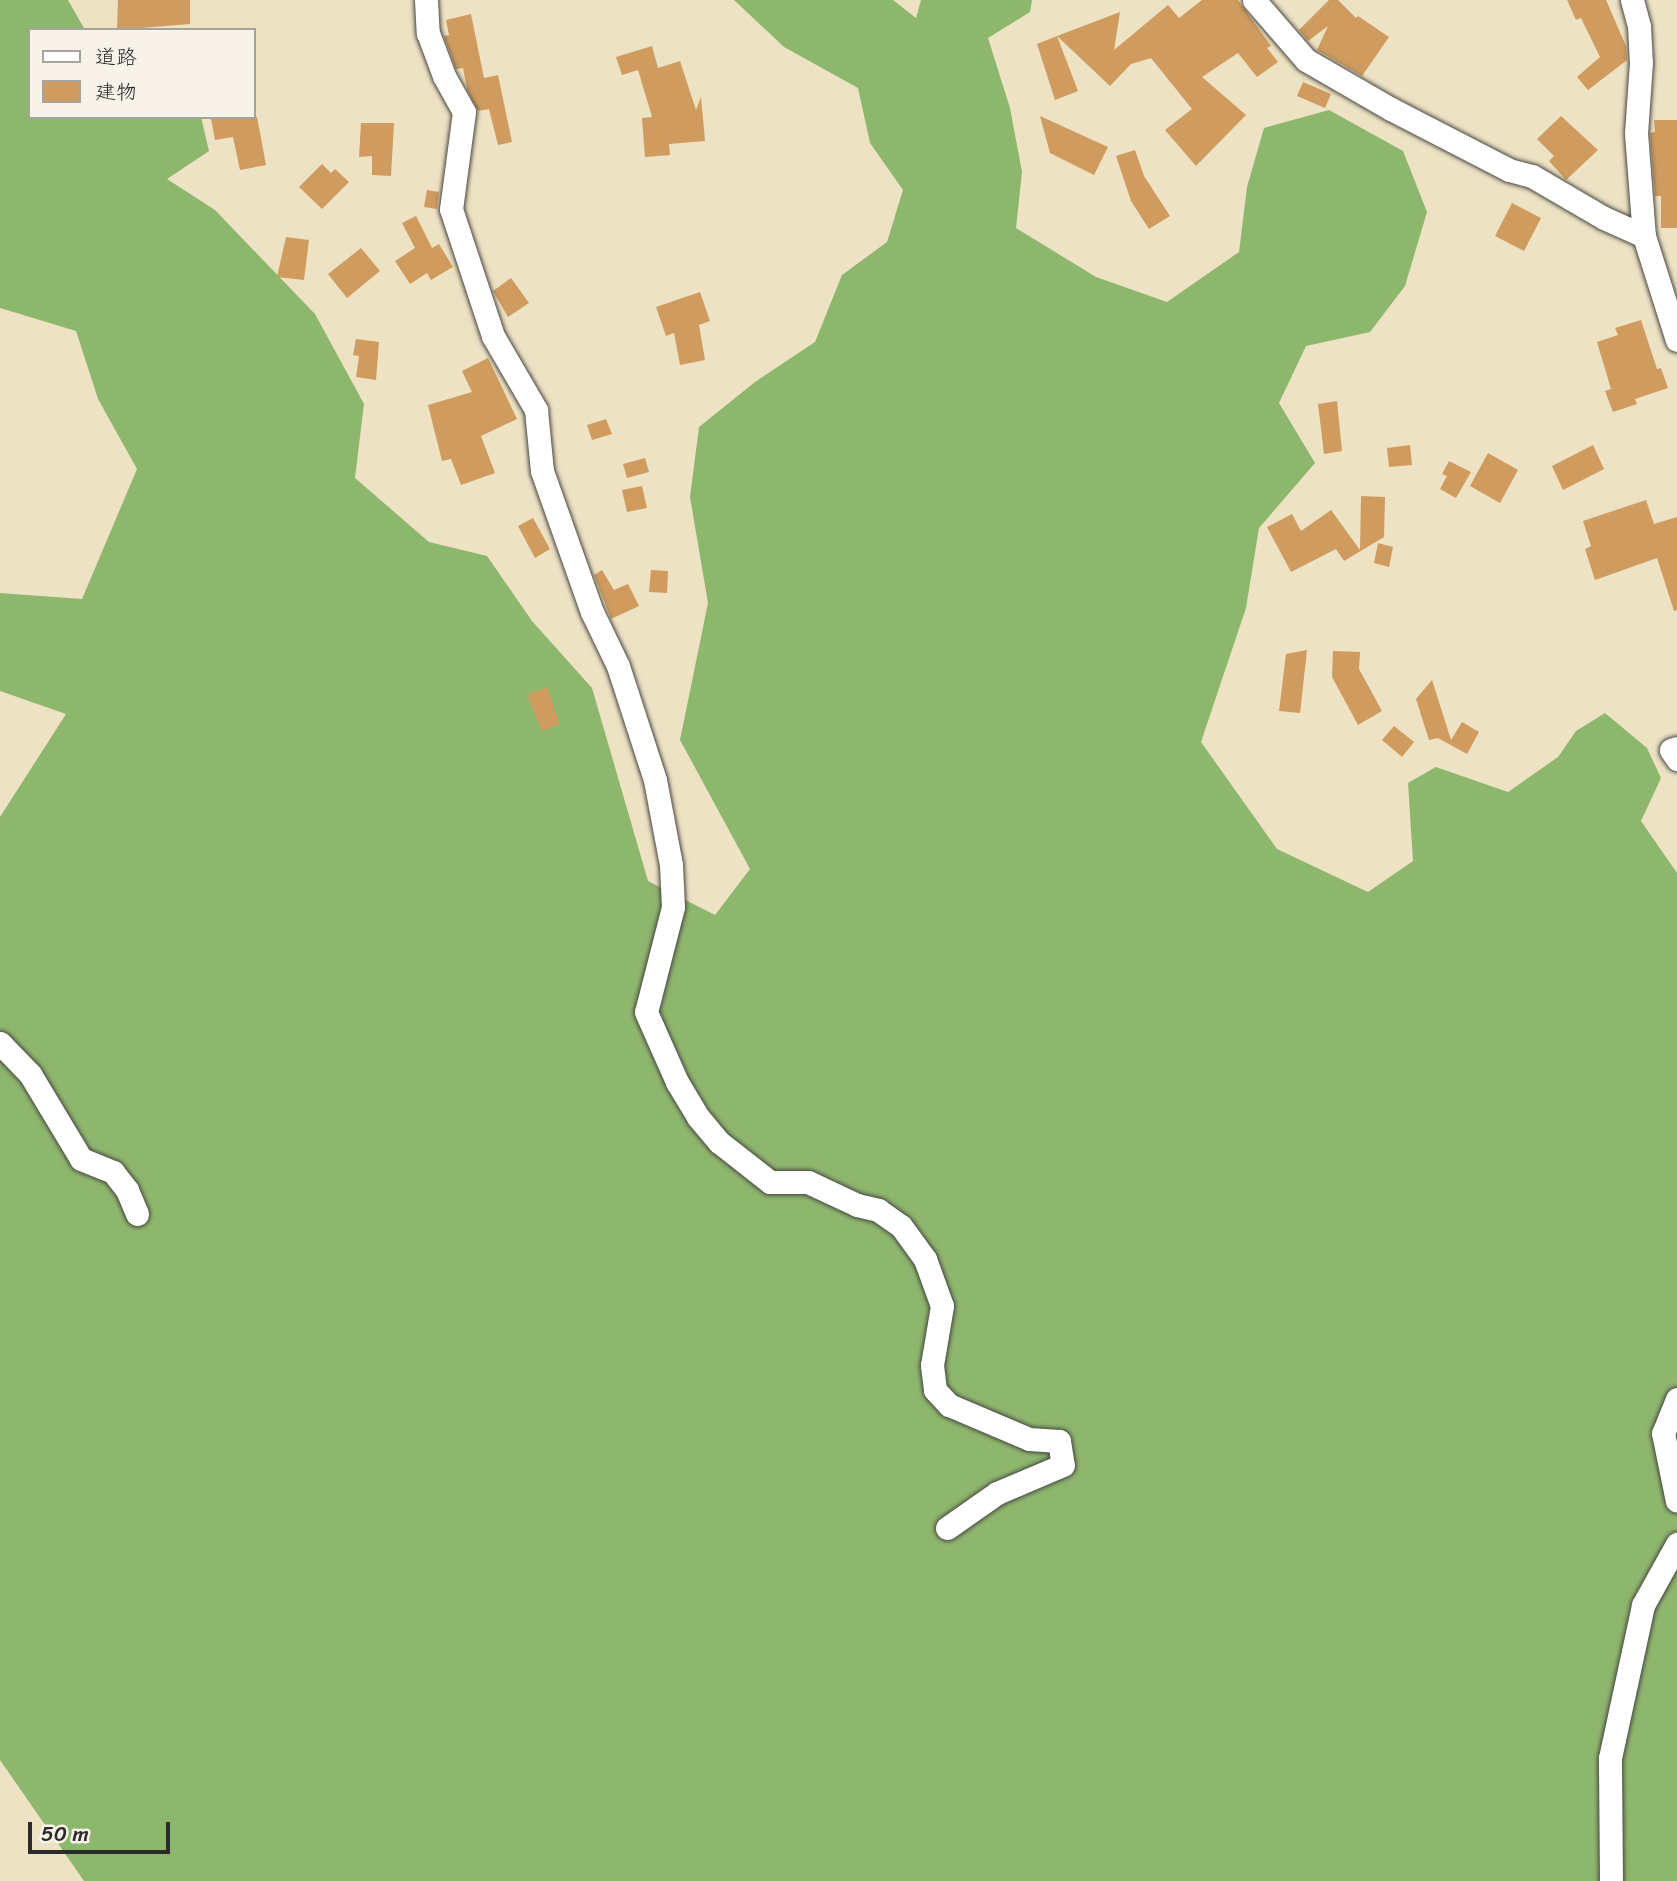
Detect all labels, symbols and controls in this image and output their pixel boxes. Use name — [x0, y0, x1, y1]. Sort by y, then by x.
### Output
legend — [28, 28, 256, 119]
text: 道路 — [95, 38, 137, 76]
text: 建物 — [95, 73, 137, 111]
scale bar — [32, 1808, 173, 1852]
text: 50 m — [41, 1815, 89, 1853]

